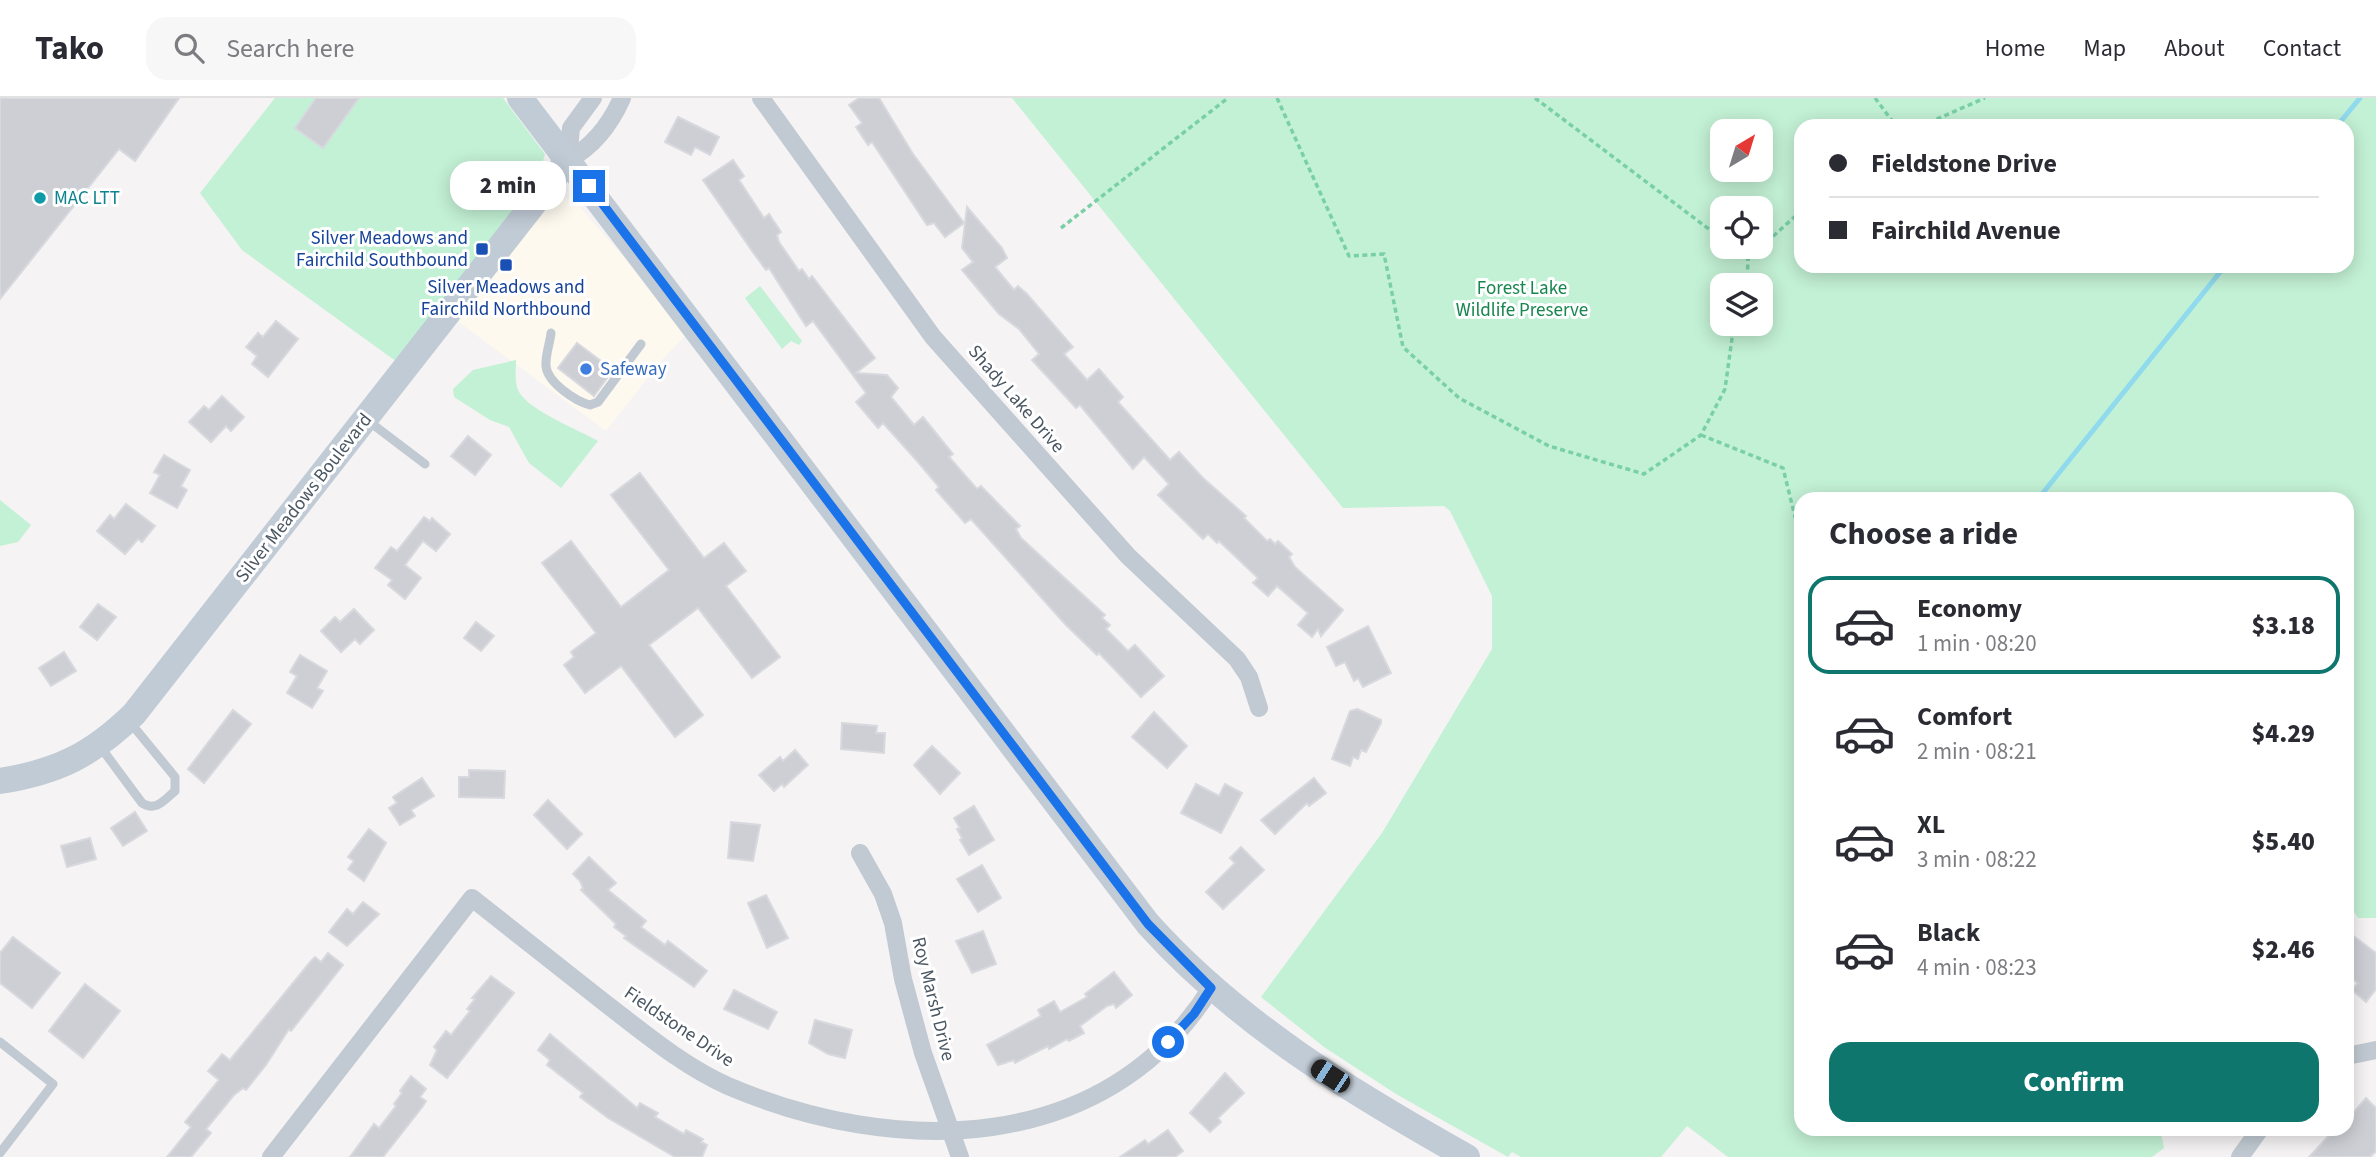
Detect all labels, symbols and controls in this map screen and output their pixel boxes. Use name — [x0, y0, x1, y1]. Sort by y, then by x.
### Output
search box — [146, 17, 636, 80]
text: Tako — [35, 25, 104, 72]
icon: search — [170, 29, 208, 67]
text: Search here — [226, 30, 354, 67]
text: Home — [1985, 31, 2045, 66]
text: Map — [2083, 31, 2126, 66]
text: About — [2164, 31, 2225, 66]
text: Contact — [2263, 31, 2341, 66]
north arrow — [1710, 119, 1773, 182]
map controls — [1710, 119, 1773, 336]
text: Fieldstone Drive — [1871, 145, 2057, 182]
callout: 2 min — [449, 162, 564, 210]
text: 2 min — [480, 169, 536, 202]
route end — [573, 170, 605, 202]
place label: MAC LTT — [54, 185, 120, 212]
marker: MAC LTT — [32, 190, 48, 206]
button: locate — [1710, 196, 1773, 259]
text: Fairchild Avenue — [1871, 212, 2061, 249]
place label: Silver Meadows and Fairchild Southbound — [296, 225, 468, 274]
marker: Silver Meadows and Fairchild Southbound — [474, 241, 490, 257]
marker: Silver Meadows and Fairchild Northbound — [498, 257, 514, 273]
button: layers — [1710, 273, 1773, 336]
place label: Silver Meadows and Fairchild Northbound — [421, 274, 591, 323]
park label: Forest Lake Wildlife Preserve — [1456, 275, 1588, 324]
street label: Shady Lake Drive — [961, 339, 1071, 459]
place label: Safeway — [600, 356, 667, 383]
marker: Safeway — [578, 361, 594, 377]
street label: Silver Meadows Boulevard — [229, 408, 379, 588]
text: Choose a ride — [1829, 511, 2018, 557]
text: Economy — [1917, 590, 2022, 627]
icon: car — [1833, 594, 1896, 657]
text: $3.18 — [2251, 607, 2315, 644]
text: 1 min · 08:20 — [1917, 627, 2037, 660]
text: Comfort — [1917, 698, 2012, 735]
icon: car — [1833, 702, 1896, 765]
text: $4.29 — [2251, 715, 2315, 752]
text: 2 min · 08:21 — [1917, 735, 2037, 768]
text: XL — [1917, 806, 1945, 843]
icon: car — [1833, 810, 1896, 873]
text: $5.40 — [2251, 823, 2315, 860]
text: 3 min · 08:22 — [1917, 843, 2037, 876]
text: Black — [1917, 914, 1980, 951]
icon: car — [1833, 918, 1896, 981]
text: $2.46 — [2251, 931, 2315, 968]
street label: Roy Marsh Drive — [905, 934, 961, 1064]
text: 4 min · 08:23 — [1917, 951, 2037, 984]
street label: Fieldstone Drive — [619, 980, 739, 1074]
route start — [1152, 1026, 1184, 1058]
button: Confirm — [1829, 1042, 2319, 1122]
car — [1307, 1056, 1354, 1096]

